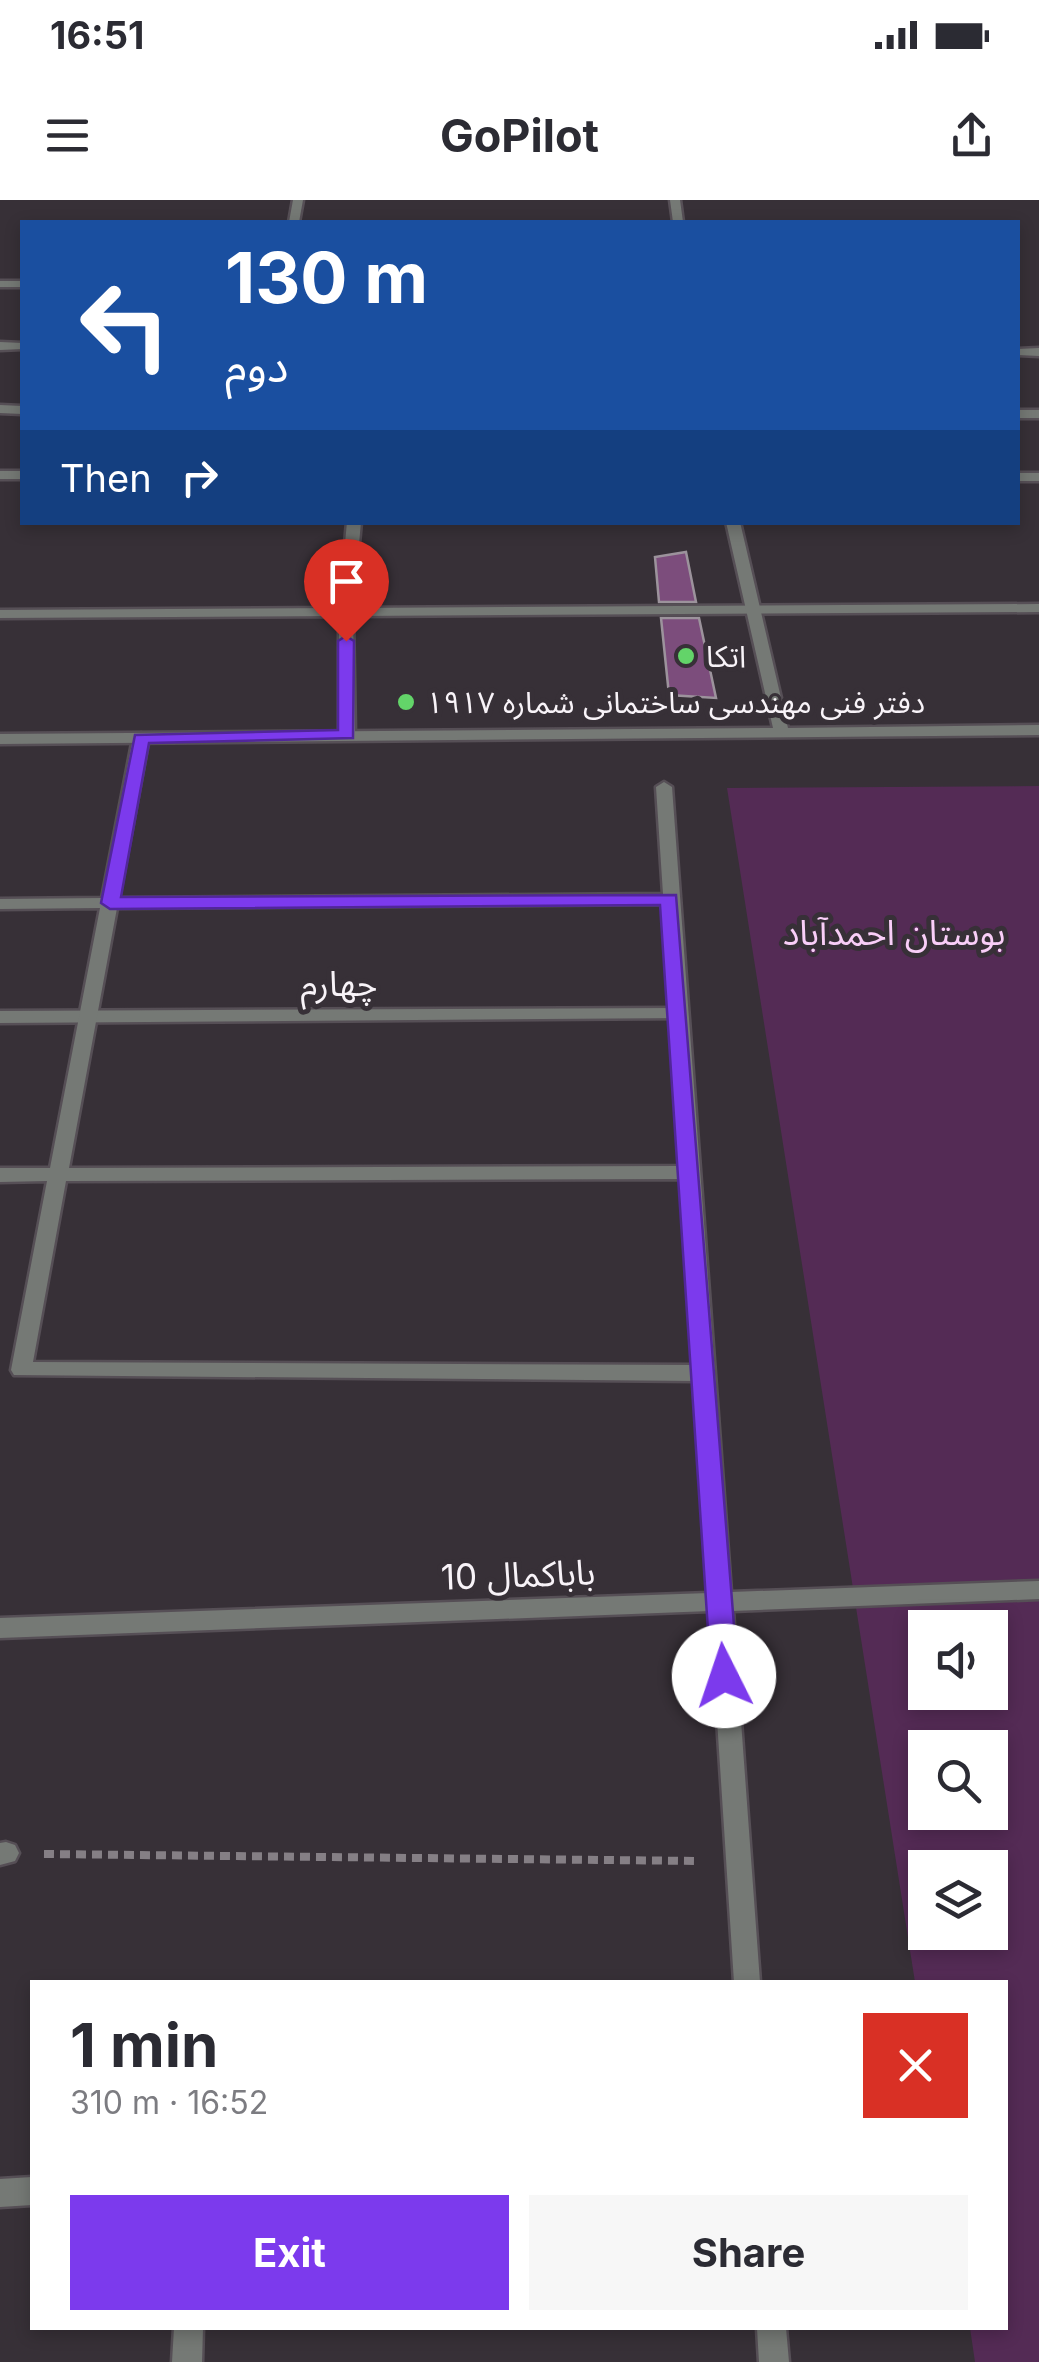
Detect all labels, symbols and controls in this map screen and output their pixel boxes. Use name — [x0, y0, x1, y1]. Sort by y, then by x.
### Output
text: 16:51 — [50, 12, 144, 58]
icon: menu — [40, 108, 95, 163]
text: GoPilot — [440, 108, 599, 163]
icon: share — [944, 108, 999, 163]
text: 130 m — [225, 235, 428, 320]
icon: left — [60, 260, 190, 390]
text: دوم — [225, 338, 288, 393]
icon: right — [172, 450, 227, 505]
text: Then — [60, 455, 152, 501]
pin — [304, 539, 389, 642]
icon: arrive — [319, 554, 374, 609]
place label: اتکا — [706, 638, 746, 674]
marker: اتکا — [675, 645, 697, 667]
place label: دفتر فنی مهندسی ساختمانی شماره ۱۹۱۷ — [426, 684, 925, 720]
marker: دفتر فنی مهندسی ساختمانی شماره ۱۹۱۷ — [395, 691, 417, 713]
park label: بوستان احمدآباد — [783, 911, 1005, 953]
street label: چهارم — [301, 962, 377, 1010]
street label: باباکمال 10 — [440, 1550, 596, 1598]
map controls — [908, 1610, 1008, 1950]
button: sound — [908, 1610, 1008, 1710]
position arrow — [672, 1624, 776, 1728]
button: search — [908, 1730, 1008, 1830]
button: layers — [908, 1850, 1008, 1950]
text: 1 min — [70, 2009, 218, 2081]
button: close — [863, 2013, 968, 2118]
text: 310 m · 16:52 — [70, 2083, 268, 2122]
button: Exit — [70, 2195, 509, 2310]
button: Share — [529, 2195, 968, 2310]

